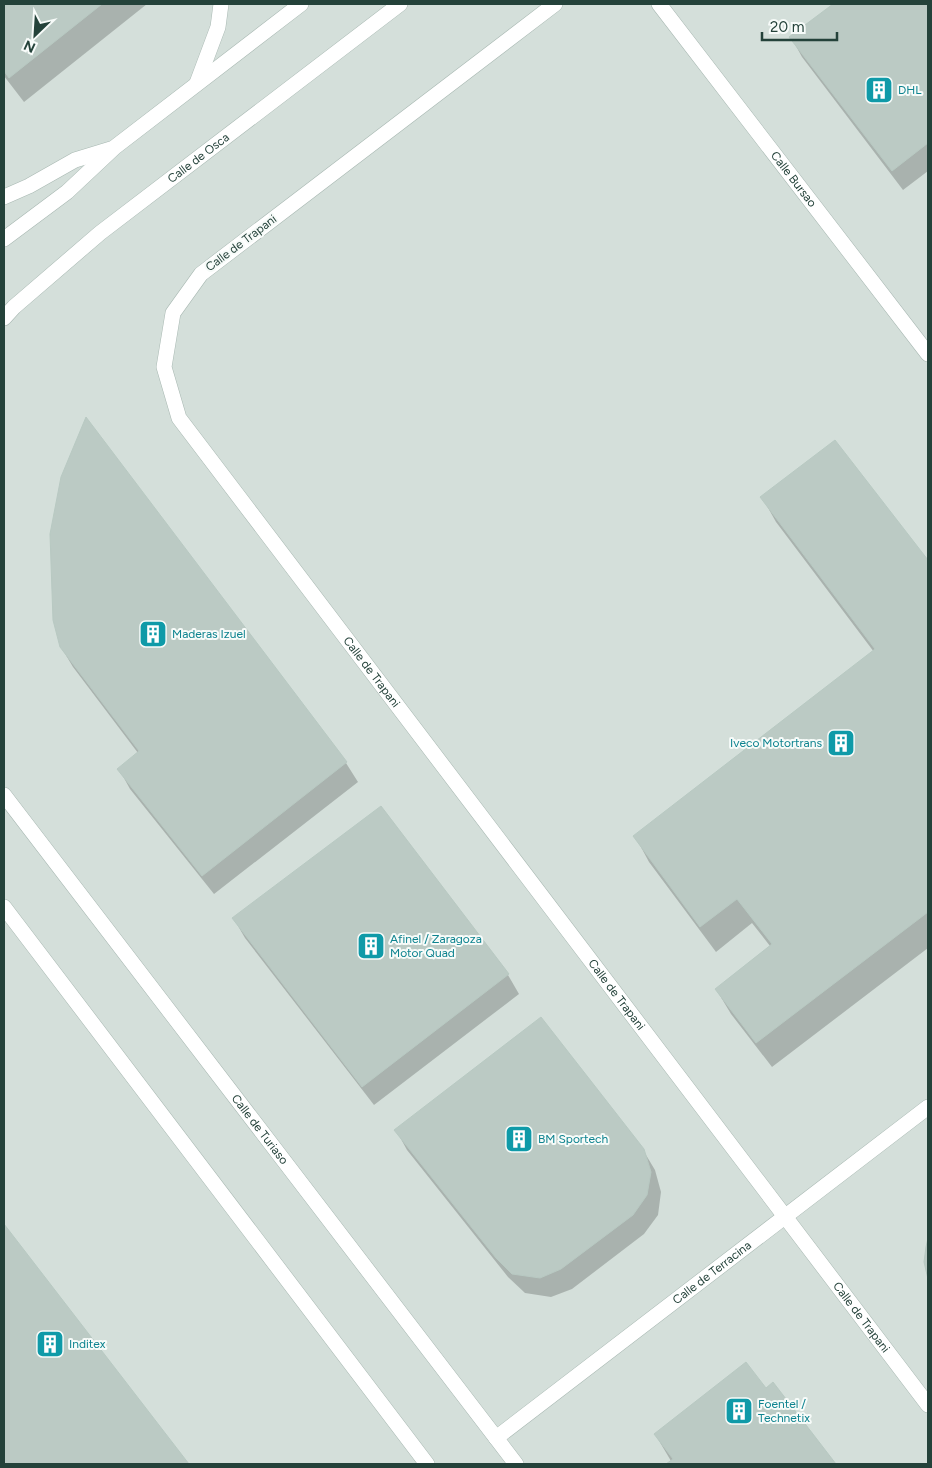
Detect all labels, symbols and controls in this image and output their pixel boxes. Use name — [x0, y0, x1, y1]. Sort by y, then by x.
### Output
north arrow — [10, 10, 60, 60]
scale bar — [762, 10, 837, 42]
text: 20 m — [770, 18, 804, 36]
text: N — [21, 36, 38, 56]
building icon: DHL — [864, 75, 894, 105]
place label: DHL — [898, 83, 922, 97]
street label: Calle de Osca — [165, 130, 232, 186]
street label: Calle Bursao — [768, 149, 819, 210]
street label: Calle de Trapani — [203, 212, 279, 274]
building icon: Maderas Izuel — [138, 619, 168, 649]
place label: Maderas Izuel — [172, 627, 246, 641]
street label: Calle de Trapani — [340, 634, 403, 710]
building icon: Iveco Motortrans — [826, 728, 856, 758]
place label: Iveco Motortrans — [730, 736, 822, 750]
building icon: Afinel / Zaragoza Motor Quad — [356, 931, 386, 961]
place label: Afinel / Zaragoza Motor Quad — [390, 932, 482, 960]
street label: Calle de Trapani — [585, 956, 648, 1033]
street label: Calle de Turiaso — [229, 1092, 291, 1167]
building icon: BM Sportech — [504, 1124, 534, 1154]
place label: BM Sportech — [538, 1132, 608, 1146]
street label: Calle de Terracina — [670, 1238, 754, 1307]
street label: Calle de Trapani — [830, 1279, 893, 1355]
building icon: Inditex — [35, 1329, 65, 1359]
place label: Inditex — [69, 1337, 106, 1351]
building icon: Foentel / Technetix — [724, 1396, 754, 1426]
place label: Foentel / Technetix — [758, 1397, 810, 1425]

